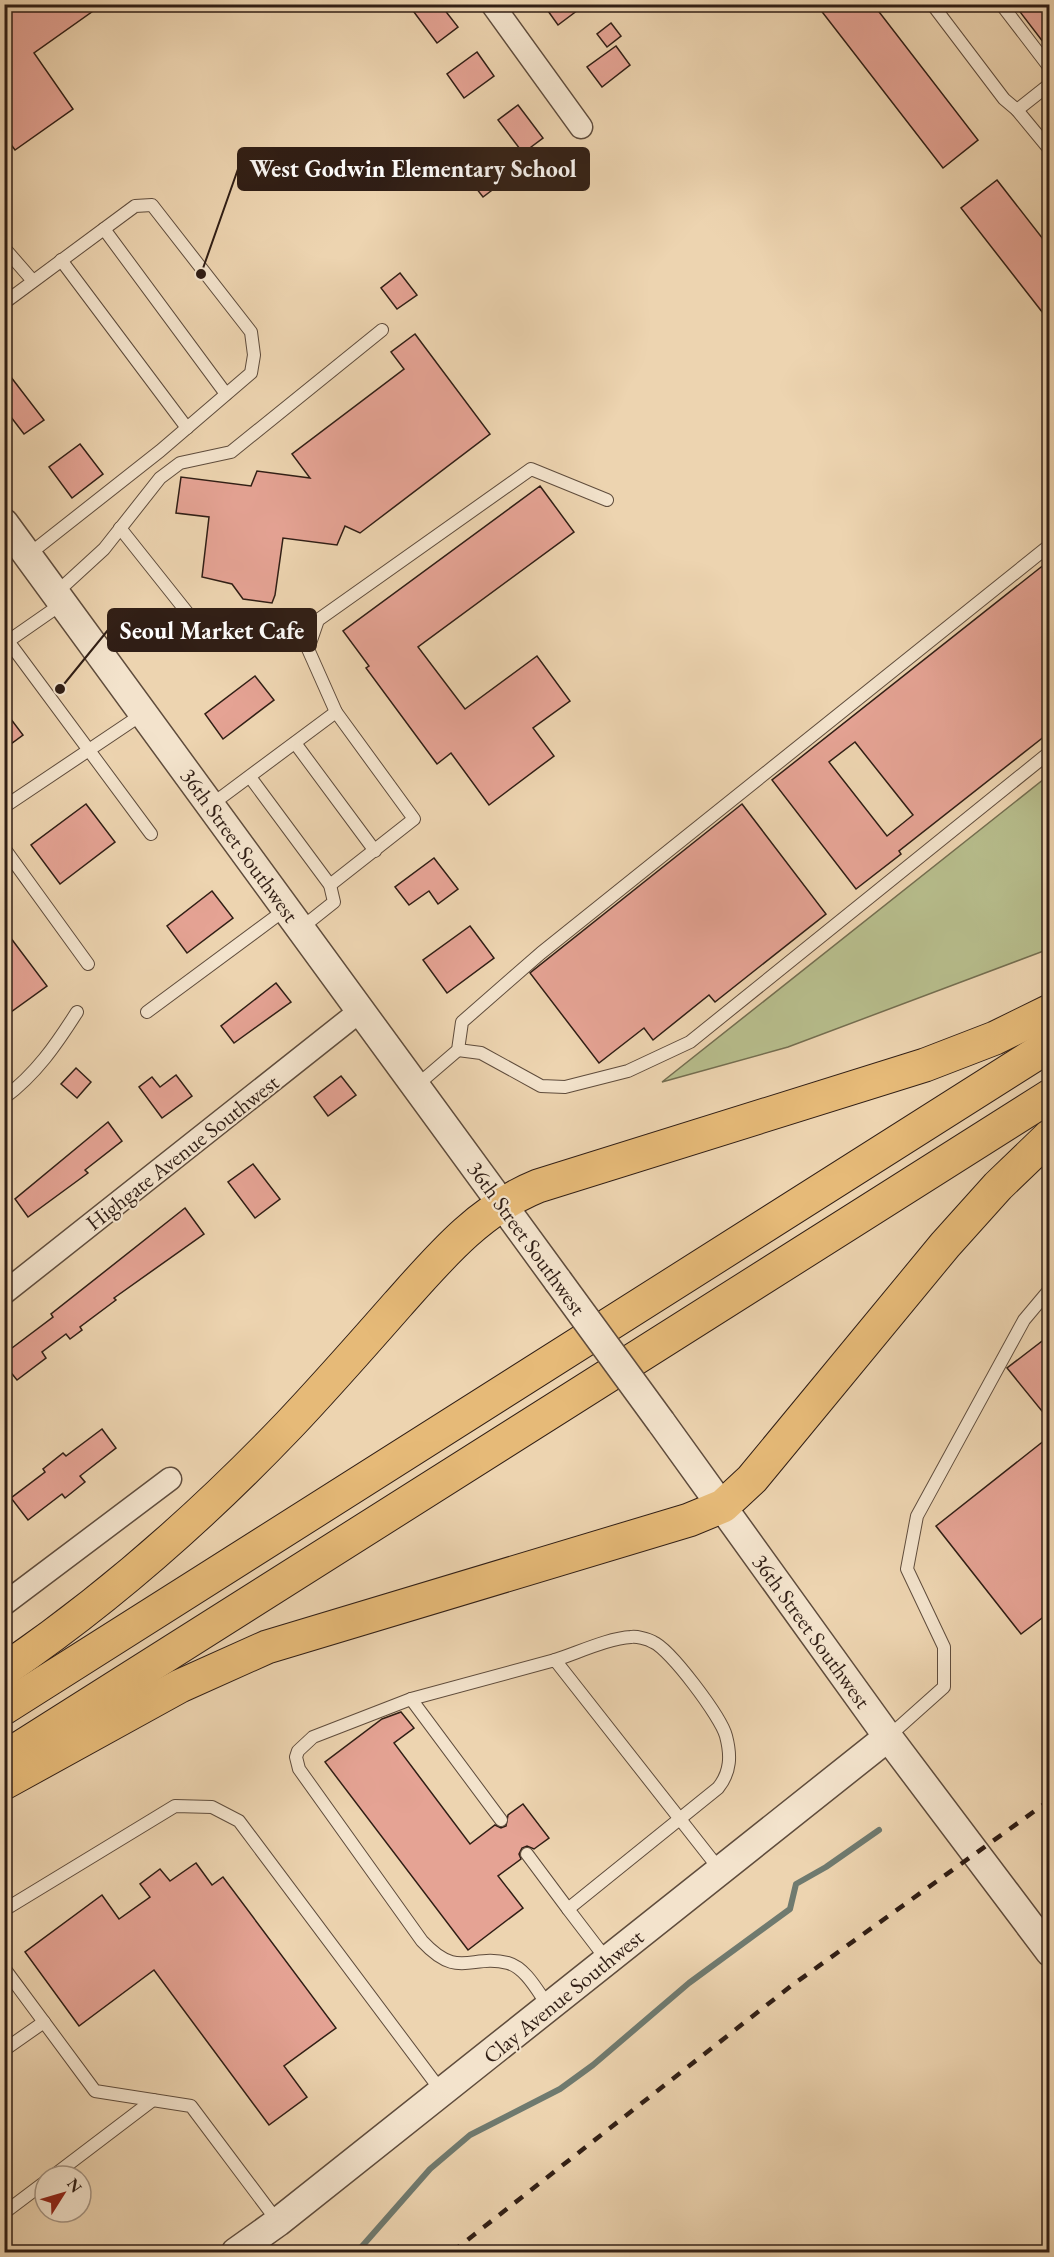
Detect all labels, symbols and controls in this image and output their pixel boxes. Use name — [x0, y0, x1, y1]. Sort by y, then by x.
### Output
callout: West Godwin Elementary School — [238, 148, 589, 190]
text: West Godwin Elementary School — [250, 153, 577, 185]
callout: Seoul Market Cafe — [108, 609, 316, 651]
text: Seoul Market Cafe — [120, 615, 304, 646]
street label: 36th Street Southwest — [174, 762, 305, 928]
street label: Highgate Avenue Southwest — [80, 1068, 285, 1237]
street label: 36th Street Southwest — [461, 1155, 592, 1321]
street label: 36th Street Southwest — [746, 1548, 877, 1714]
street label: Clay Avenue Southwest — [477, 1923, 650, 2070]
north arrow — [33, 2164, 93, 2224]
text: N — [62, 2174, 87, 2197]

